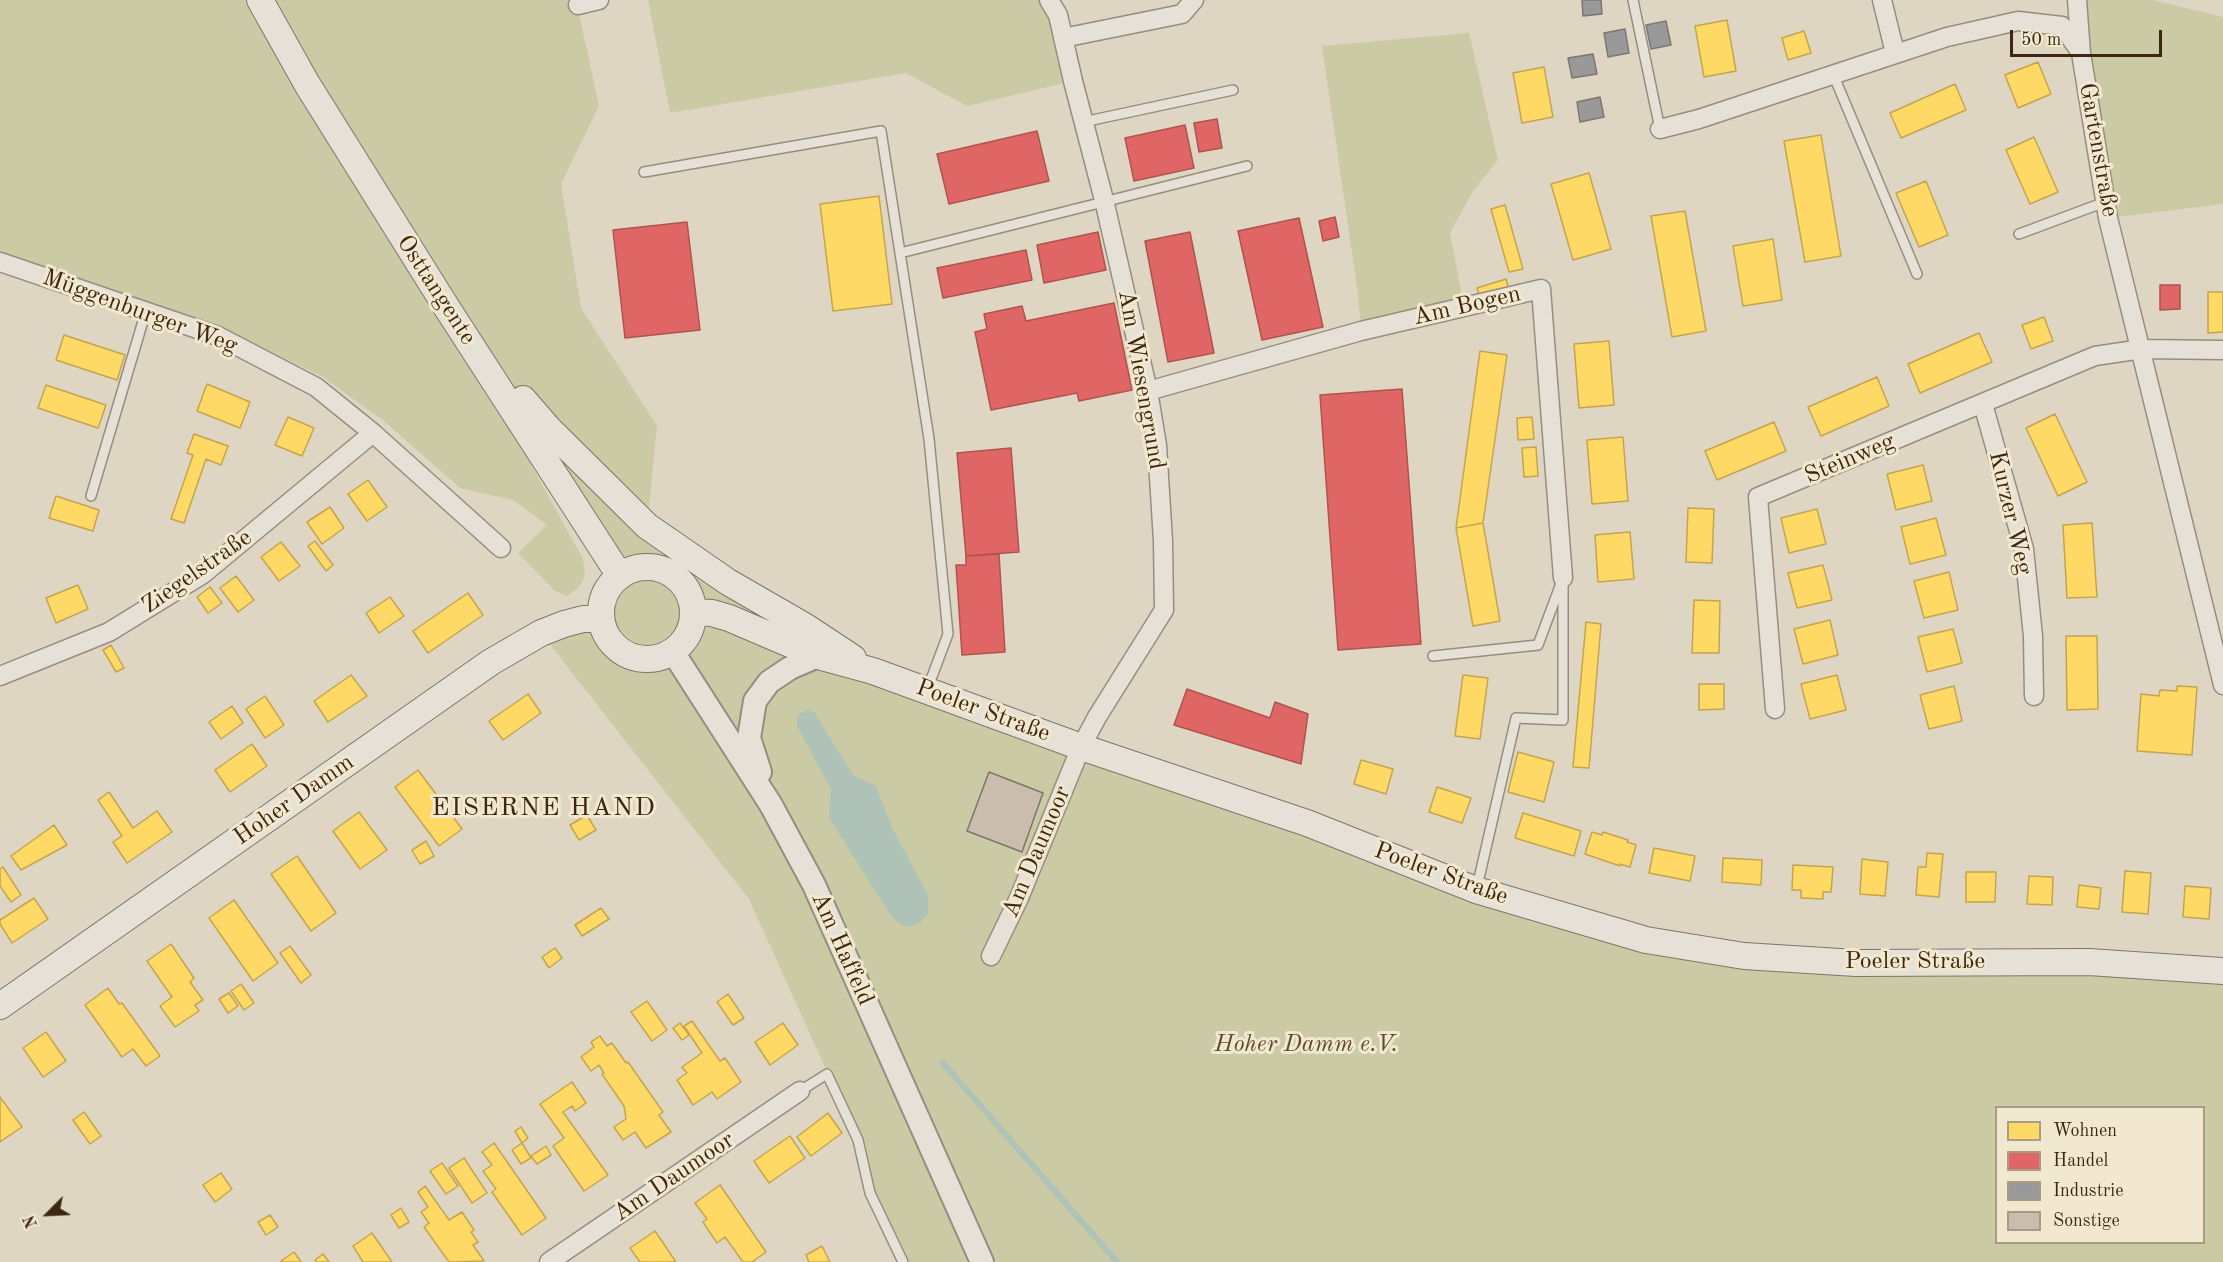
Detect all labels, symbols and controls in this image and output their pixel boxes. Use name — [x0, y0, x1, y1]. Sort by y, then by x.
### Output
scale bar — [2013, 18, 2164, 56]
text: 50 m — [2021, 31, 2061, 49]
street label: Gartenstraße — [2072, 81, 2124, 219]
street label: Osttangente — [390, 230, 482, 350]
street label: Müggenburger Weg — [38, 263, 242, 361]
street label: Am Bogen — [1410, 280, 1524, 332]
street label: Am Wiesengrund — [1111, 288, 1171, 472]
street label: Steinweg — [1801, 427, 1899, 491]
street label: Kurzer Weg — [1982, 448, 2038, 578]
street label: Ziegelstraße — [136, 524, 258, 620]
street label: Poeler Straße — [912, 673, 1054, 749]
street label: Hoher Damm — [228, 748, 360, 852]
street label: Am Daumoor — [996, 782, 1078, 922]
district label: EISERNE HAND — [432, 792, 656, 824]
street label: Poeler Straße — [1370, 836, 1512, 912]
street label: Am Haffeld — [804, 888, 880, 1010]
street label: Poeler Straße — [1845, 948, 1985, 976]
park label: Hoher Damm e.V. — [1214, 1031, 1398, 1059]
legend — [1995, 1106, 2205, 1244]
text: Wohnen — [2053, 1122, 2117, 1140]
street label: Am Daumoor — [608, 1126, 740, 1228]
text: Handel — [2053, 1152, 2108, 1170]
text: Industrie — [2053, 1182, 2123, 1200]
north arrow — [18, 1184, 78, 1244]
text: N — [22, 1212, 41, 1230]
text: Sonstige — [2053, 1212, 2120, 1230]

